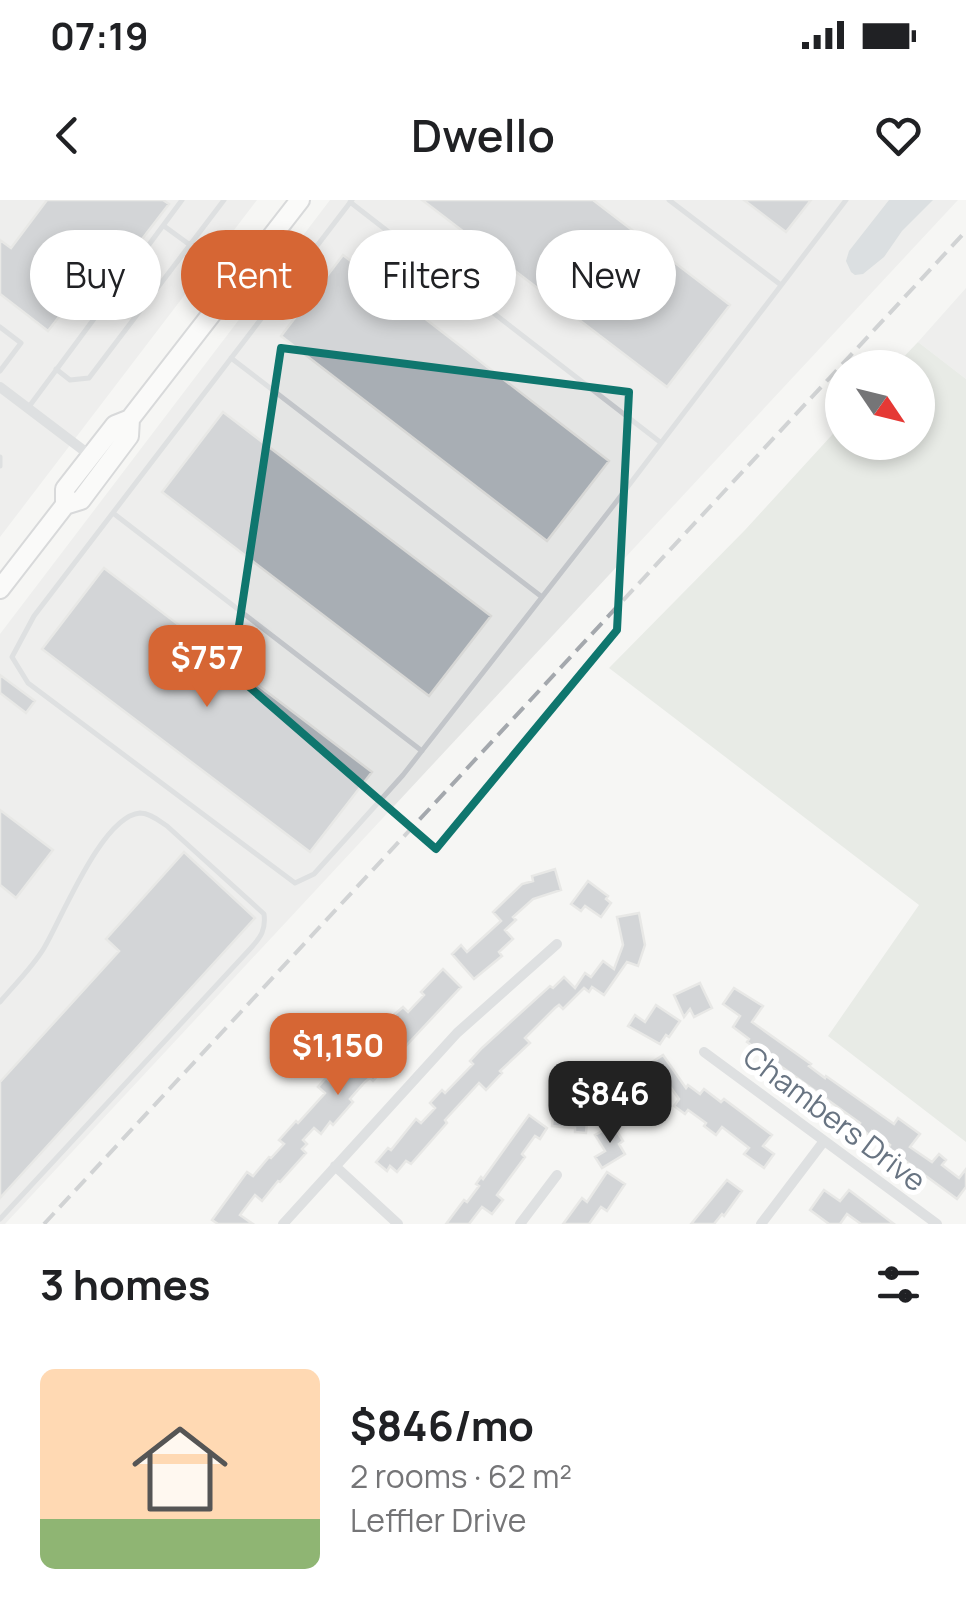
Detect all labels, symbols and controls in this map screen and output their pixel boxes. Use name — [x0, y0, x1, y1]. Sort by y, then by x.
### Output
text: 07:19 — [50, 9, 149, 61]
text: Dwello — [411, 104, 555, 166]
icon: back — [40, 108, 95, 163]
icon: heart — [871, 108, 926, 163]
chip: Buy — [30, 230, 161, 320]
chip: Rent — [181, 230, 328, 320]
chip: Filters — [348, 230, 516, 320]
chip: New — [536, 230, 676, 320]
north arrow — [825, 350, 935, 460]
map controls — [825, 350, 935, 460]
pin: $757 — [148, 625, 266, 710]
text: $757 — [171, 635, 244, 679]
pin: $1,150 — [257, 1013, 419, 1098]
text: $1,150 — [292, 1023, 384, 1067]
street label: Chambers Drive — [735, 1036, 935, 1200]
pin: $846 — [551, 1061, 669, 1146]
text: $846 — [570, 1071, 650, 1115]
text: 3 homes — [40, 1255, 210, 1313]
icon: filters — [871, 1257, 926, 1312]
text: $846/mo — [350, 1396, 534, 1454]
icon: home — [120, 1409, 240, 1529]
text: 2 rooms · 62 m² — [350, 1454, 572, 1498]
text: Leffler Drive — [350, 1498, 526, 1542]

